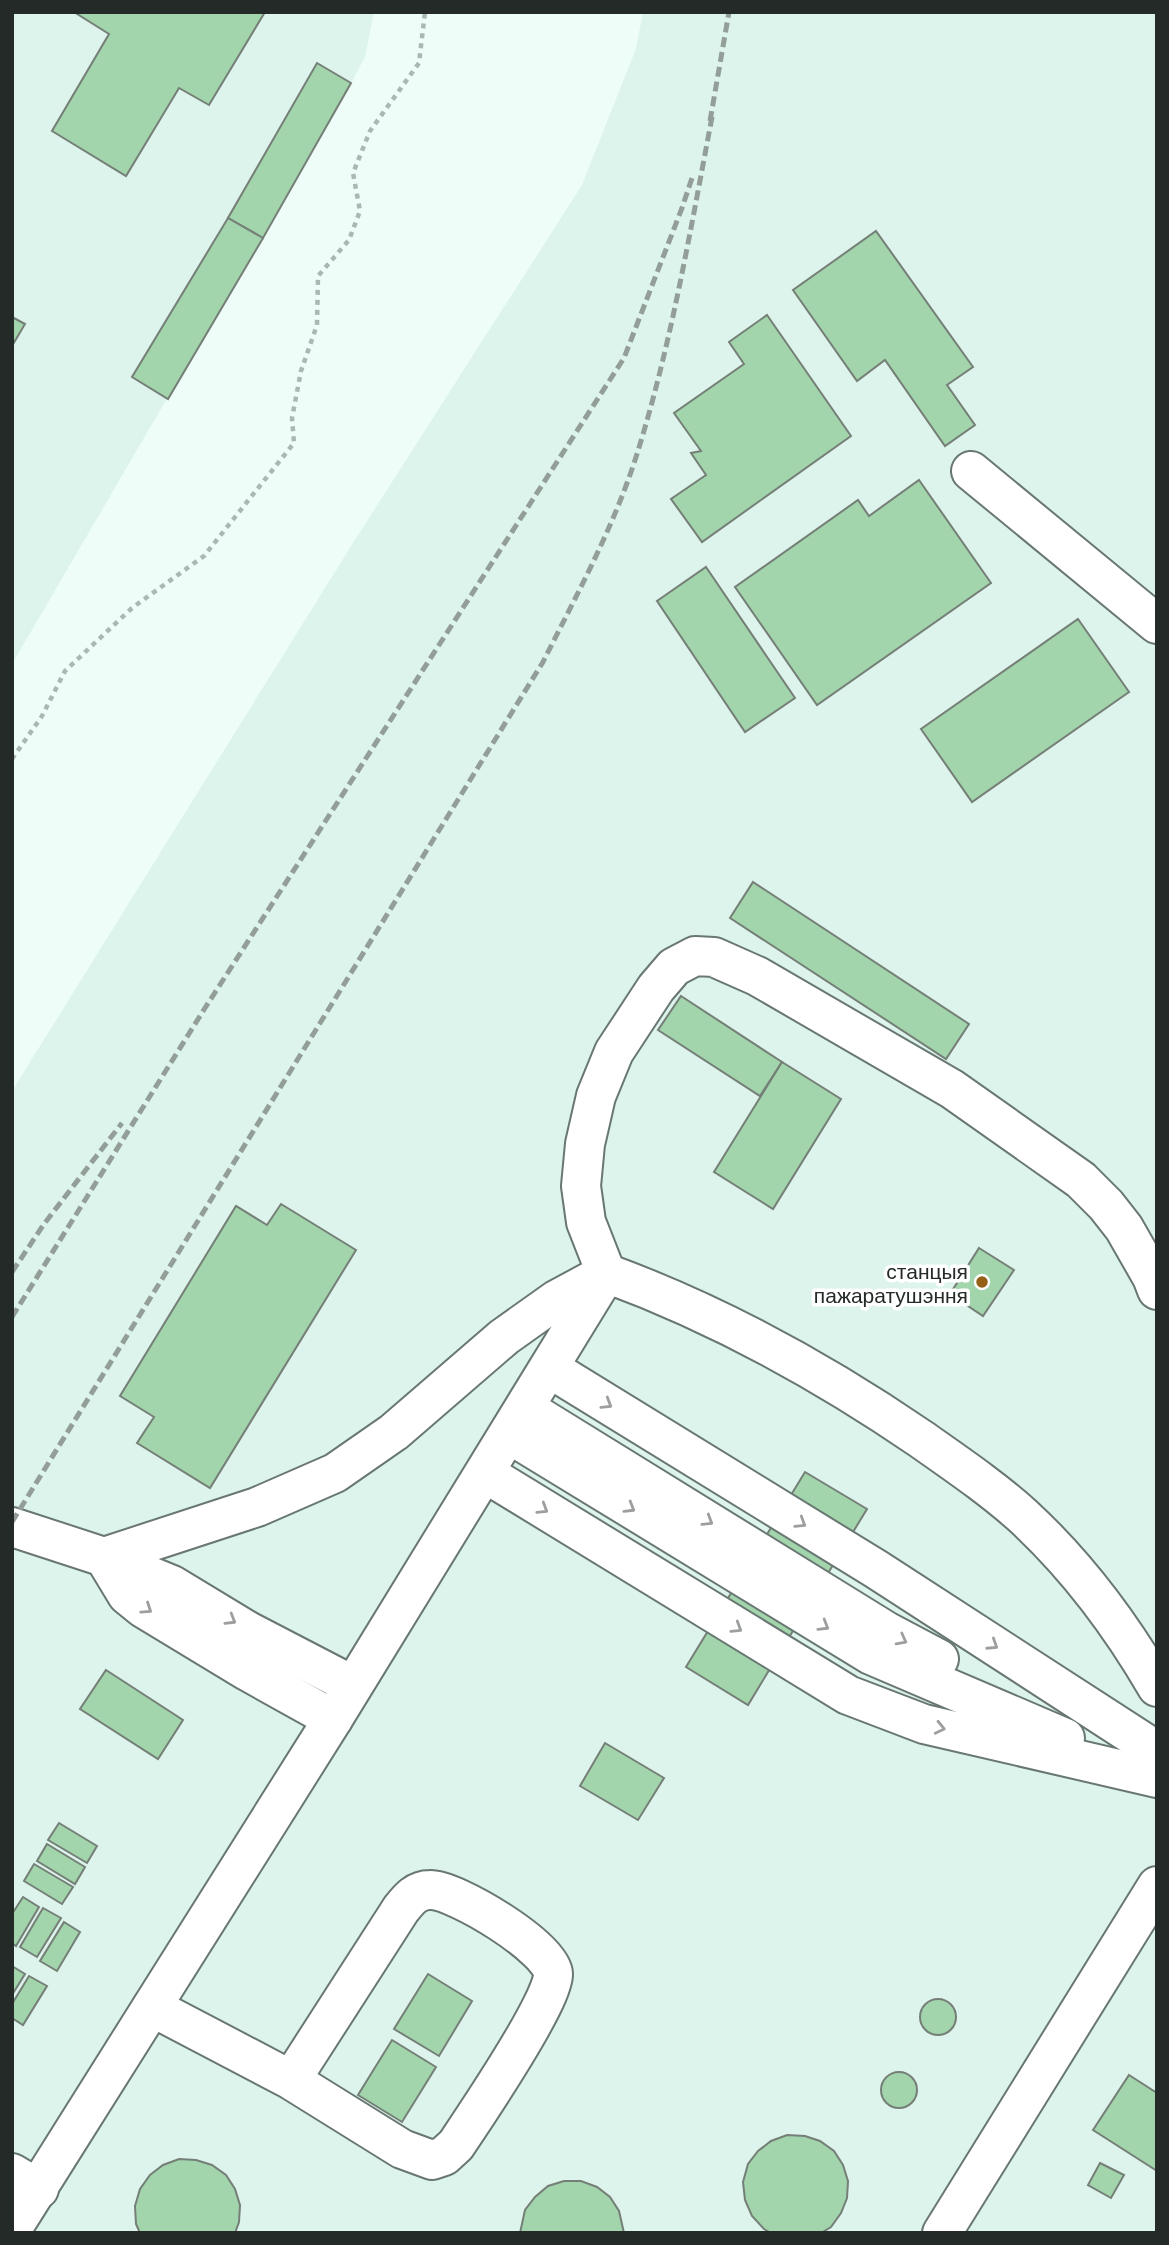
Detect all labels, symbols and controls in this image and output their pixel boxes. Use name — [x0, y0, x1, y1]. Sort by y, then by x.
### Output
place label: станцыя пажаратушэння — [814, 1258, 968, 1307]
marker: станцыя пажаратушэння — [974, 1274, 990, 1290]
one-way arrow — [599, 1395, 612, 1408]
one-way arrow — [536, 1500, 549, 1513]
one-way arrow — [623, 1500, 636, 1513]
one-way arrow — [700, 1513, 713, 1526]
one-way arrow — [793, 1515, 806, 1528]
one-way arrow — [139, 1601, 152, 1614]
one-way arrow — [223, 1612, 236, 1625]
one-way arrow — [817, 1618, 830, 1631]
one-way arrow — [730, 1619, 743, 1632]
one-way arrow — [895, 1631, 907, 1645]
one-way arrow — [985, 1636, 998, 1649]
one-way arrow — [934, 1720, 946, 1734]

